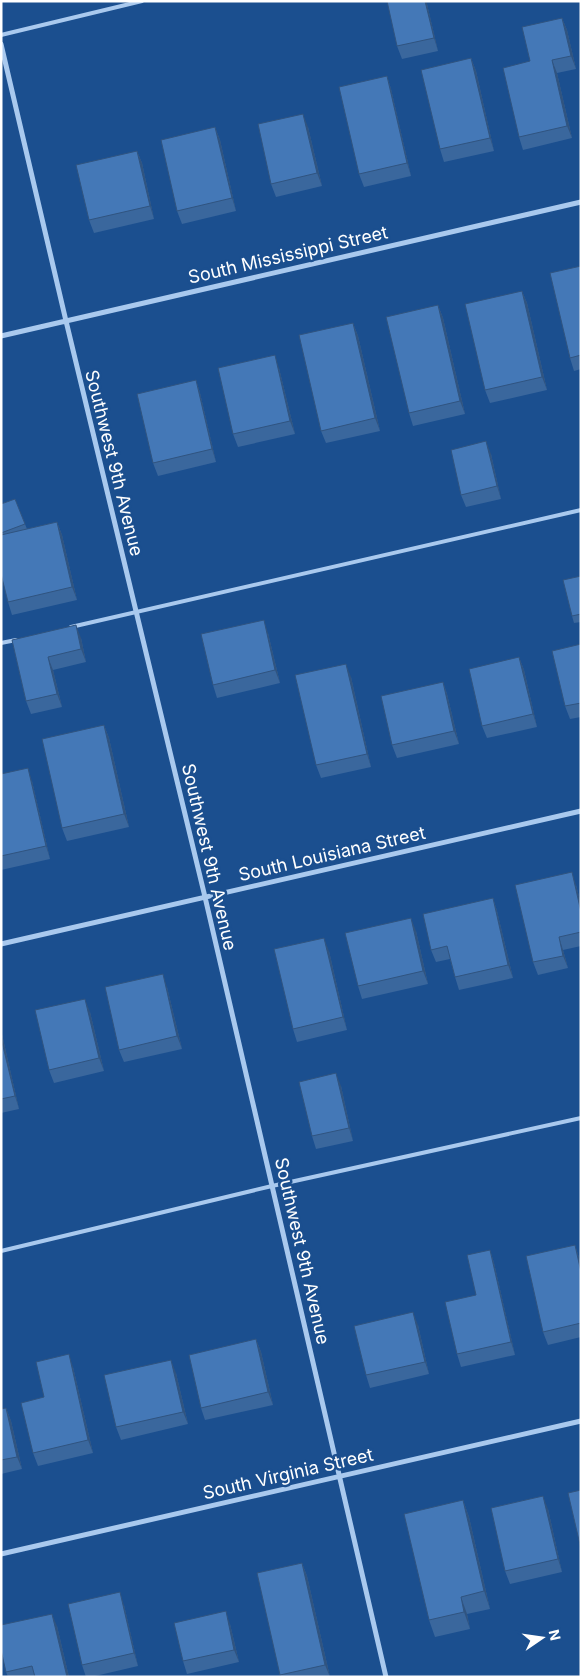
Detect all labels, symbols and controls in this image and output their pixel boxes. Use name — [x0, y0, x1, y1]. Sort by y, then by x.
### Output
street label: South Mississippi Street — [186, 221, 390, 288]
street label: Southwest 9th Avenue — [81, 368, 148, 558]
street label: Southwest 9th Avenue — [178, 761, 241, 952]
street label: South Louisiana Street — [236, 822, 427, 885]
street label: Southwest 9th Avenue — [271, 1155, 334, 1346]
street label: South Virginia Street — [201, 1444, 375, 1503]
north arrow — [517, 1613, 567, 1663]
text: N — [546, 1628, 565, 1642]

